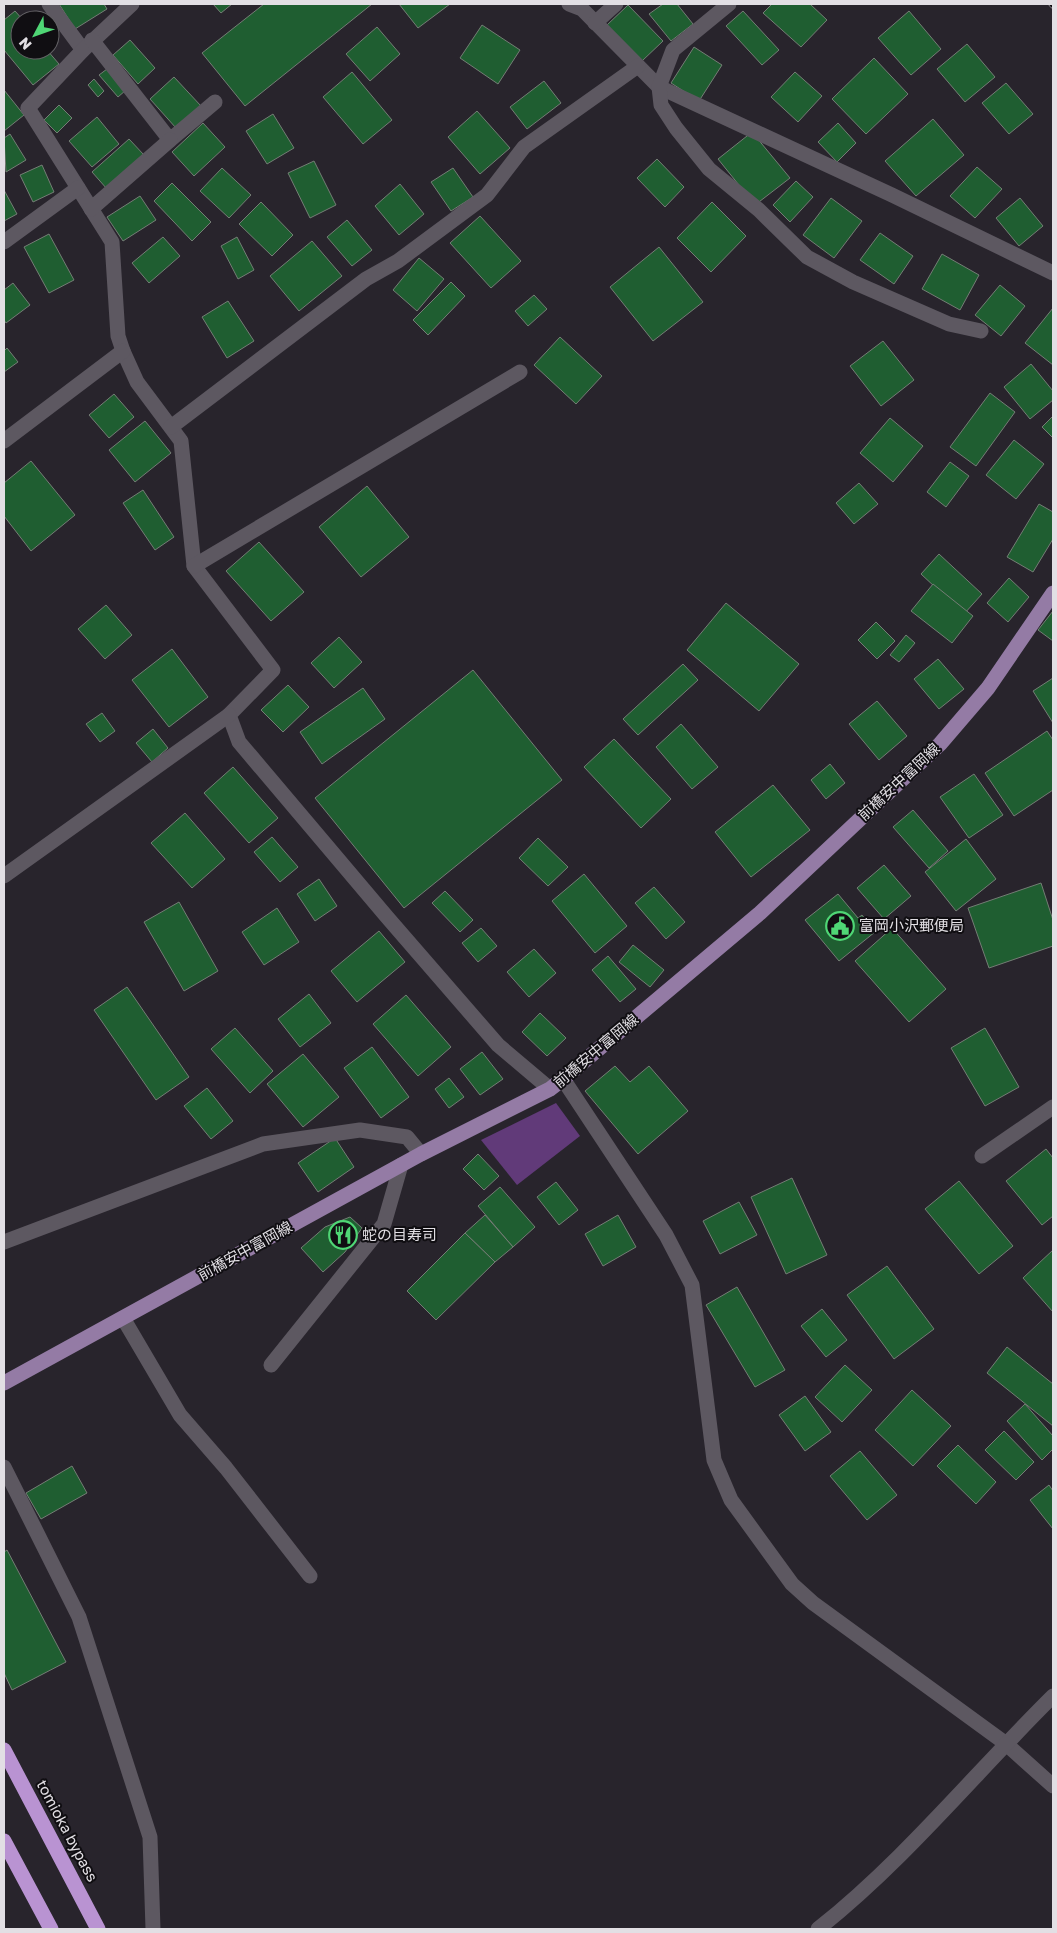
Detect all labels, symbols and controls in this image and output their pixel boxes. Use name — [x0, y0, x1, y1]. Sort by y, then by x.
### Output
north arrow — [10, 10, 60, 60]
text: N — [15, 34, 35, 53]
street label: 前橋安中富岡線 — [854, 739, 943, 824]
public building icon: 富岡小沢郵便局 — [825, 911, 855, 941]
place label: 富岡小沢郵便局 — [859, 916, 964, 934]
street label: 前橋安中富岡線 — [549, 1010, 641, 1091]
street label: 前橋安中富岡線 — [194, 1217, 295, 1283]
restaurant icon: 蛇の目寿司 — [328, 1220, 358, 1250]
place label: 蛇の目寿司 — [362, 1225, 437, 1243]
street label: tomioka bypass — [33, 1777, 102, 1885]

